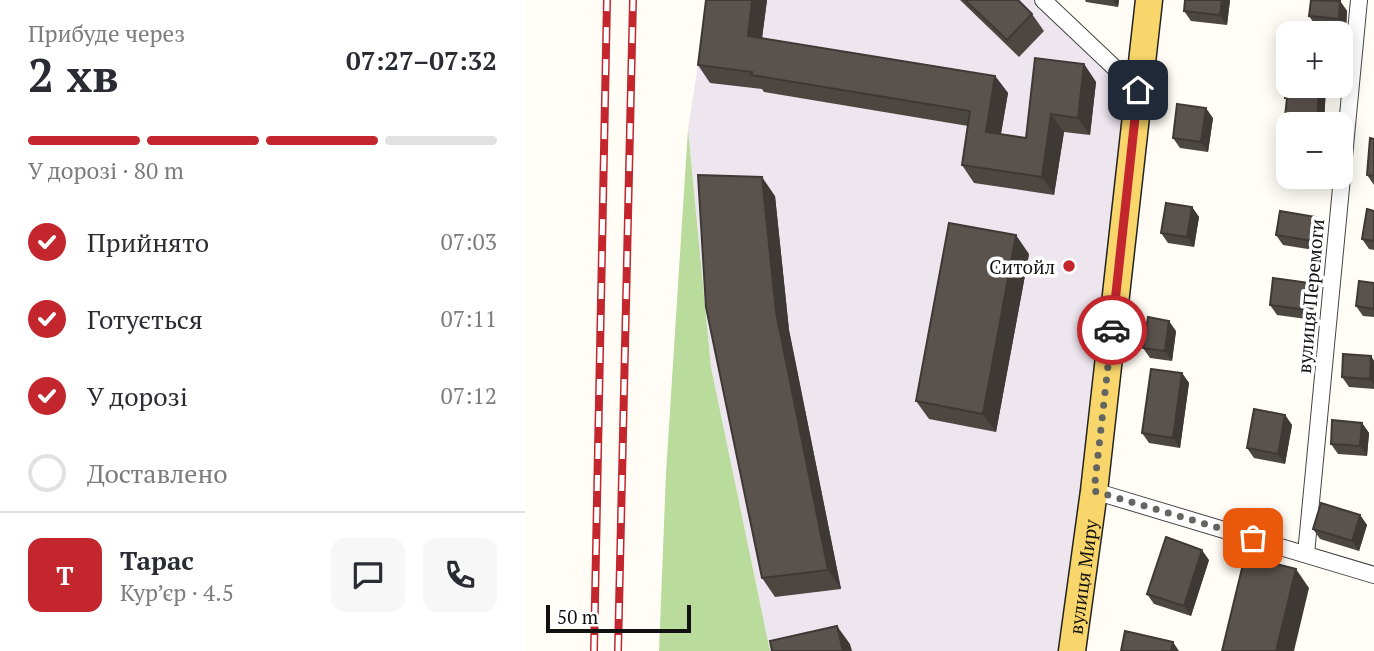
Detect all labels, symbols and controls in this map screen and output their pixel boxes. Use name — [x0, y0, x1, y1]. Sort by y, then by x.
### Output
text: Прибуде через — [28, 18, 185, 49]
map controls — [1276, 21, 1353, 189]
button: + — [1276, 21, 1353, 98]
text: 07:27–07:32 — [346, 43, 497, 77]
text: 2 хв — [28, 44, 119, 105]
pin — [1108, 60, 1168, 120]
icon: home — [1119, 71, 1157, 109]
button: − — [1276, 112, 1353, 189]
text: У дорозі · 80 m — [28, 155, 184, 186]
street label: вулиця Перемоги — [1291, 218, 1329, 374]
icon: check — [28, 223, 66, 261]
text: Прийнято — [87, 225, 209, 259]
text: 07:03 — [440, 226, 497, 257]
place label: Ситойл — [989, 254, 1055, 279]
marker: Ситойл — [1061, 258, 1077, 274]
courier — [1077, 295, 1147, 365]
icon: check — [28, 300, 66, 338]
text: Готується — [87, 302, 203, 336]
text: 07:11 — [440, 303, 497, 334]
icon: car — [1093, 311, 1131, 349]
icon: check — [28, 377, 66, 415]
text: У дорозі — [87, 379, 188, 413]
text: 07:12 — [440, 380, 497, 411]
text: Доставлено — [87, 456, 228, 490]
pin — [1223, 508, 1283, 568]
street label: вулиця Миру — [1062, 517, 1103, 636]
icon: bag — [1234, 519, 1272, 557]
button: chat — [331, 538, 405, 612]
button: phone — [423, 538, 497, 612]
text: Тарас — [120, 543, 194, 577]
text: Т — [56, 558, 74, 592]
text: Кур’єр · 4.5 — [120, 577, 234, 608]
scale bar — [546, 602, 691, 634]
text: 50 m — [557, 604, 598, 629]

